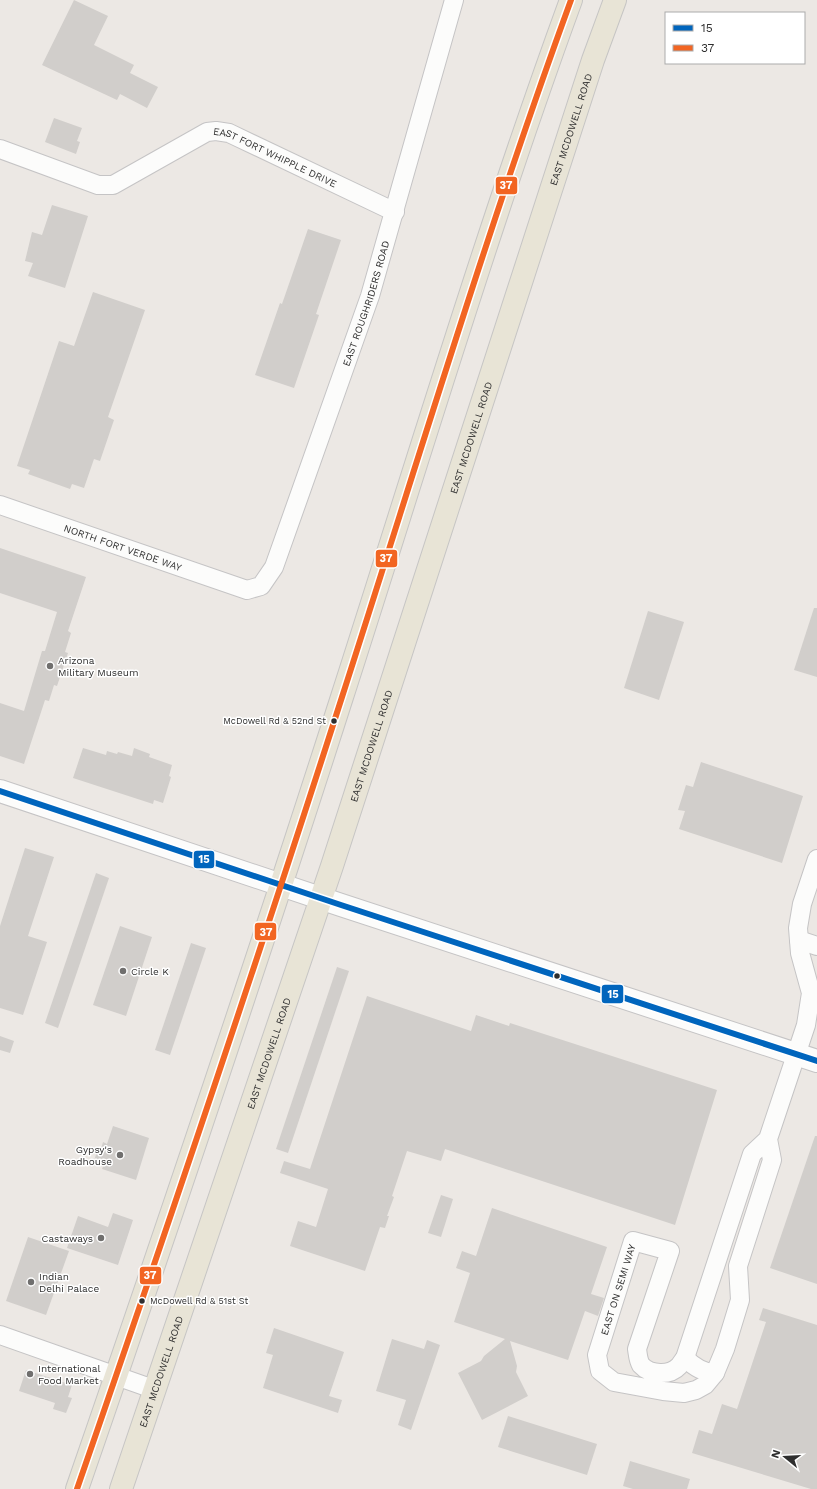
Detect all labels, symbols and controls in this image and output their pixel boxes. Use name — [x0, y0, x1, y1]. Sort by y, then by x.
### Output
legend — [665, 12, 805, 64]
text: 15 — [701, 21, 713, 35]
text: 37 — [701, 41, 715, 55]
street label: EAST MCDOWELL ROAD — [547, 72, 594, 187]
street label: EAST FORT WHIPPLE DRIVE — [212, 125, 339, 189]
line badge: 37 — [495, 176, 518, 195]
text: 37 — [500, 179, 513, 192]
street label: EAST ROUGHRIDERS ROAD — [340, 239, 391, 368]
street label: EAST MCDOWELL ROAD — [447, 380, 494, 495]
street label: NORTH FORT VERDE WAY — [62, 522, 184, 573]
line badge: 37 — [375, 549, 398, 568]
text: 37 — [380, 552, 393, 565]
place label: Arizona Military Museum — [58, 655, 139, 678]
marker: Arizona Military Museum — [45, 661, 55, 671]
street label: EAST MCDOWELL ROAD — [348, 688, 394, 803]
place label: McDowell Rd & 52nd St — [223, 716, 326, 726]
marker: McDowell Rd & 52nd St — [329, 716, 339, 726]
line badge: 15 — [193, 850, 215, 869]
text: 15 — [198, 853, 210, 866]
line badge: 37 — [254, 922, 277, 941]
text: 37 — [260, 926, 273, 939]
marker: Circle K — [118, 966, 128, 976]
place label: Circle K — [131, 966, 169, 977]
unlabelled marker — [552, 971, 562, 981]
line badge: 15 — [601, 984, 624, 1004]
text: 15 — [607, 988, 619, 1001]
street label: EAST MCDOWELL ROAD — [245, 996, 293, 1111]
place label: Gypsy's Roadhouse — [58, 1144, 112, 1167]
marker: Gypsy's Roadhouse — [115, 1150, 125, 1160]
place label: Castaways — [42, 1233, 93, 1244]
marker: Castaways — [96, 1233, 106, 1243]
street label: EAST ON SEMI WAY — [598, 1242, 637, 1336]
line badge: 37 — [139, 1266, 162, 1285]
text: 37 — [144, 1269, 157, 1282]
place label: Indian Delhi Palace — [39, 1271, 99, 1294]
marker: Indian Delhi Palace — [26, 1277, 36, 1287]
marker: McDowell Rd & 51st St — [137, 1296, 147, 1306]
place label: McDowell Rd & 51st St — [150, 1296, 249, 1306]
street label: EAST MCDOWELL ROAD — [137, 1314, 185, 1429]
place label: International Food Market — [38, 1363, 100, 1386]
marker: International Food Market — [25, 1369, 35, 1379]
north arrow — [765, 1437, 805, 1477]
text: N — [769, 1448, 783, 1460]

